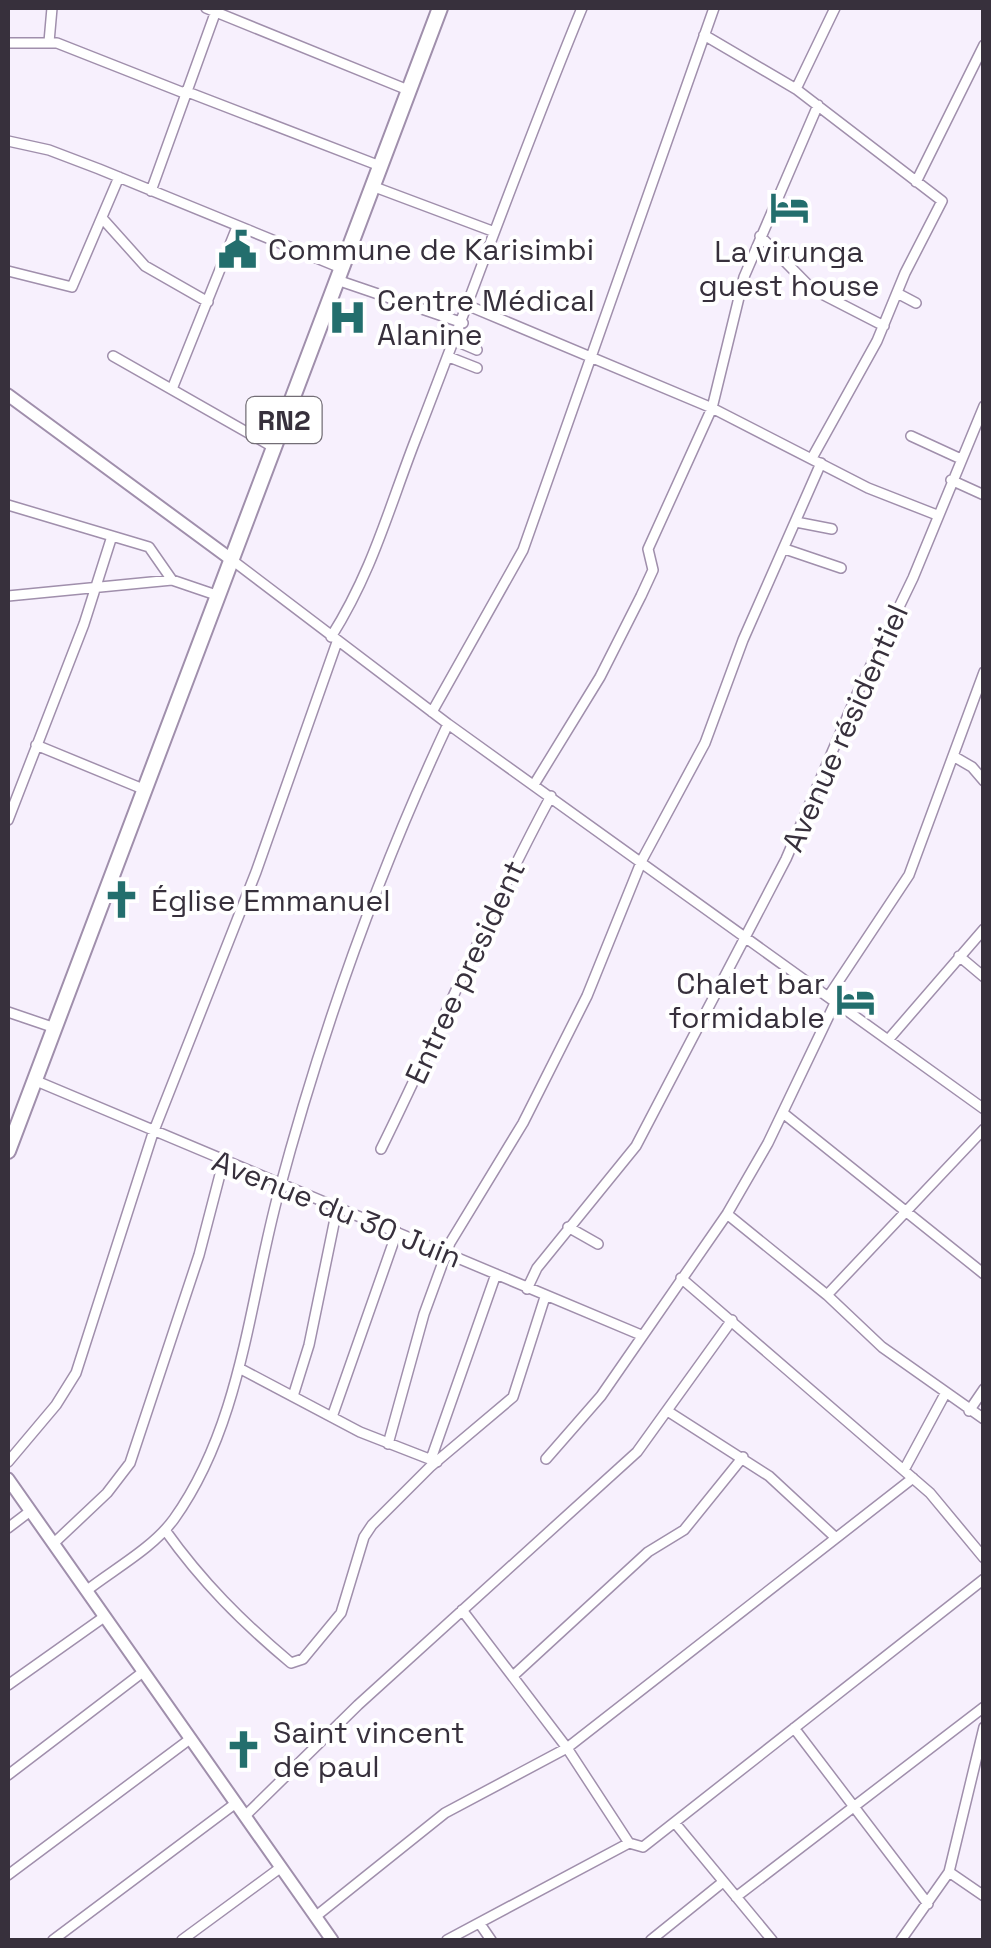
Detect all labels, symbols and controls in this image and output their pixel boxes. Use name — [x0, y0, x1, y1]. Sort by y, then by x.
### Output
hotel icon: La virunga guest house — [768, 186, 810, 228]
public building icon: Commune de Karisimbi — [217, 228, 259, 270]
place label: Commune de Karisimbi — [268, 230, 594, 269]
place label: La virunga guest house — [698, 232, 880, 305]
place label: Centre Médical Alanine — [377, 281, 595, 354]
hospital icon: Centre Médical Alanine — [326, 296, 368, 338]
road number: RN2 — [246, 397, 322, 443]
street label: Avenue résidentiel — [773, 598, 917, 858]
street label: Entree president — [396, 854, 534, 1090]
church icon: Église Emmanuel — [100, 879, 142, 921]
place label: Église Emmanuel — [151, 881, 391, 920]
place label: Chalet bar formidable — [668, 964, 825, 1037]
hotel icon: Chalet bar formidable — [834, 979, 876, 1021]
street label: Avenue du 30 Juin — [207, 1141, 467, 1277]
place label: Saint vincent de paul — [273, 1713, 465, 1786]
church icon: Saint vincent de paul — [222, 1728, 264, 1770]

